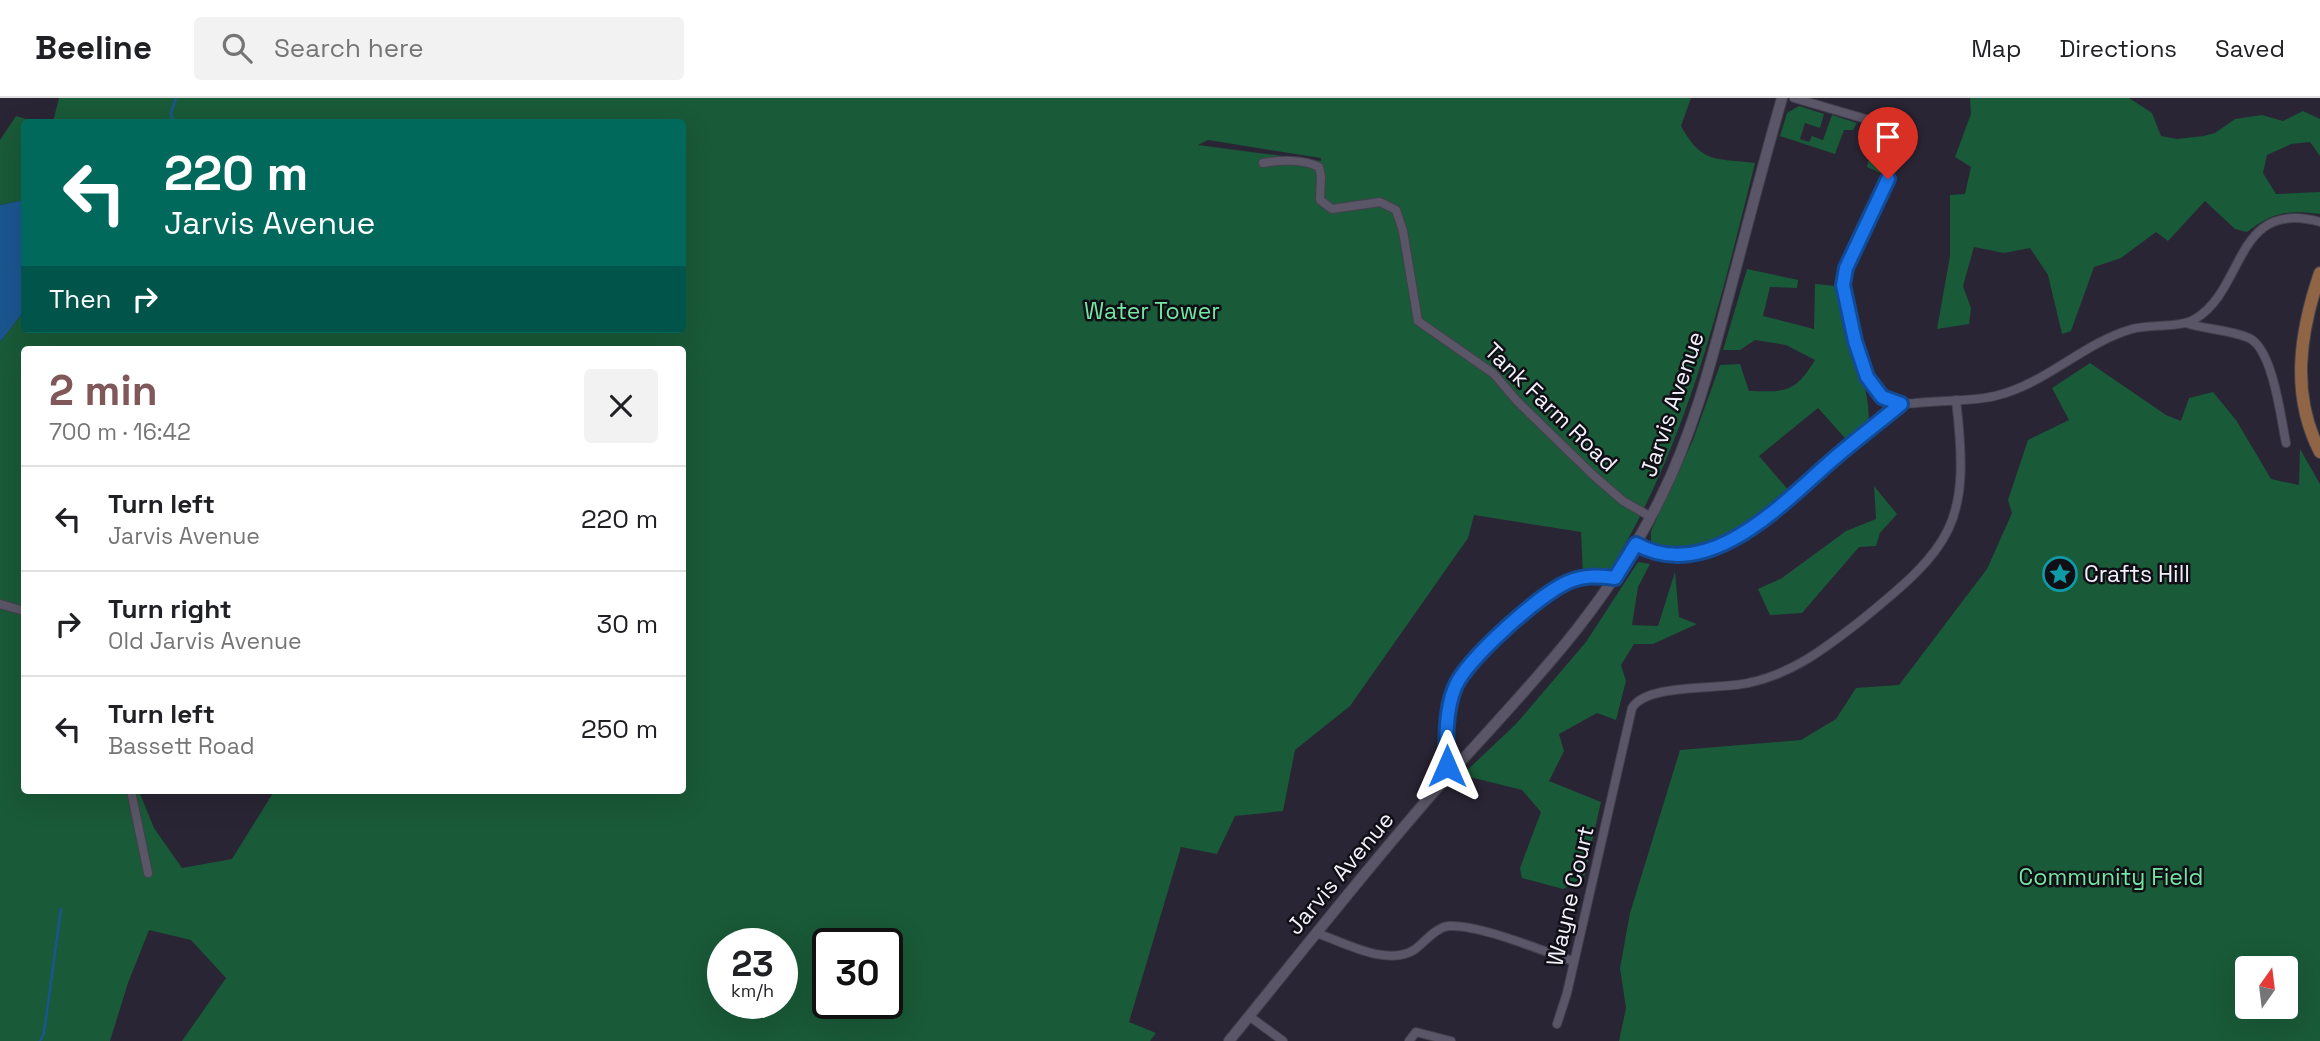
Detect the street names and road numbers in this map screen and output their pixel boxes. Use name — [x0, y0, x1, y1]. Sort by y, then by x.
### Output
street label: Jarvis Avenue — [1633, 327, 1711, 481]
street label: Tank Farm Road — [1478, 336, 1624, 478]
street label: Jarvis Avenue — [1280, 805, 1400, 941]
street label: Wayne Court — [1539, 823, 1601, 969]

